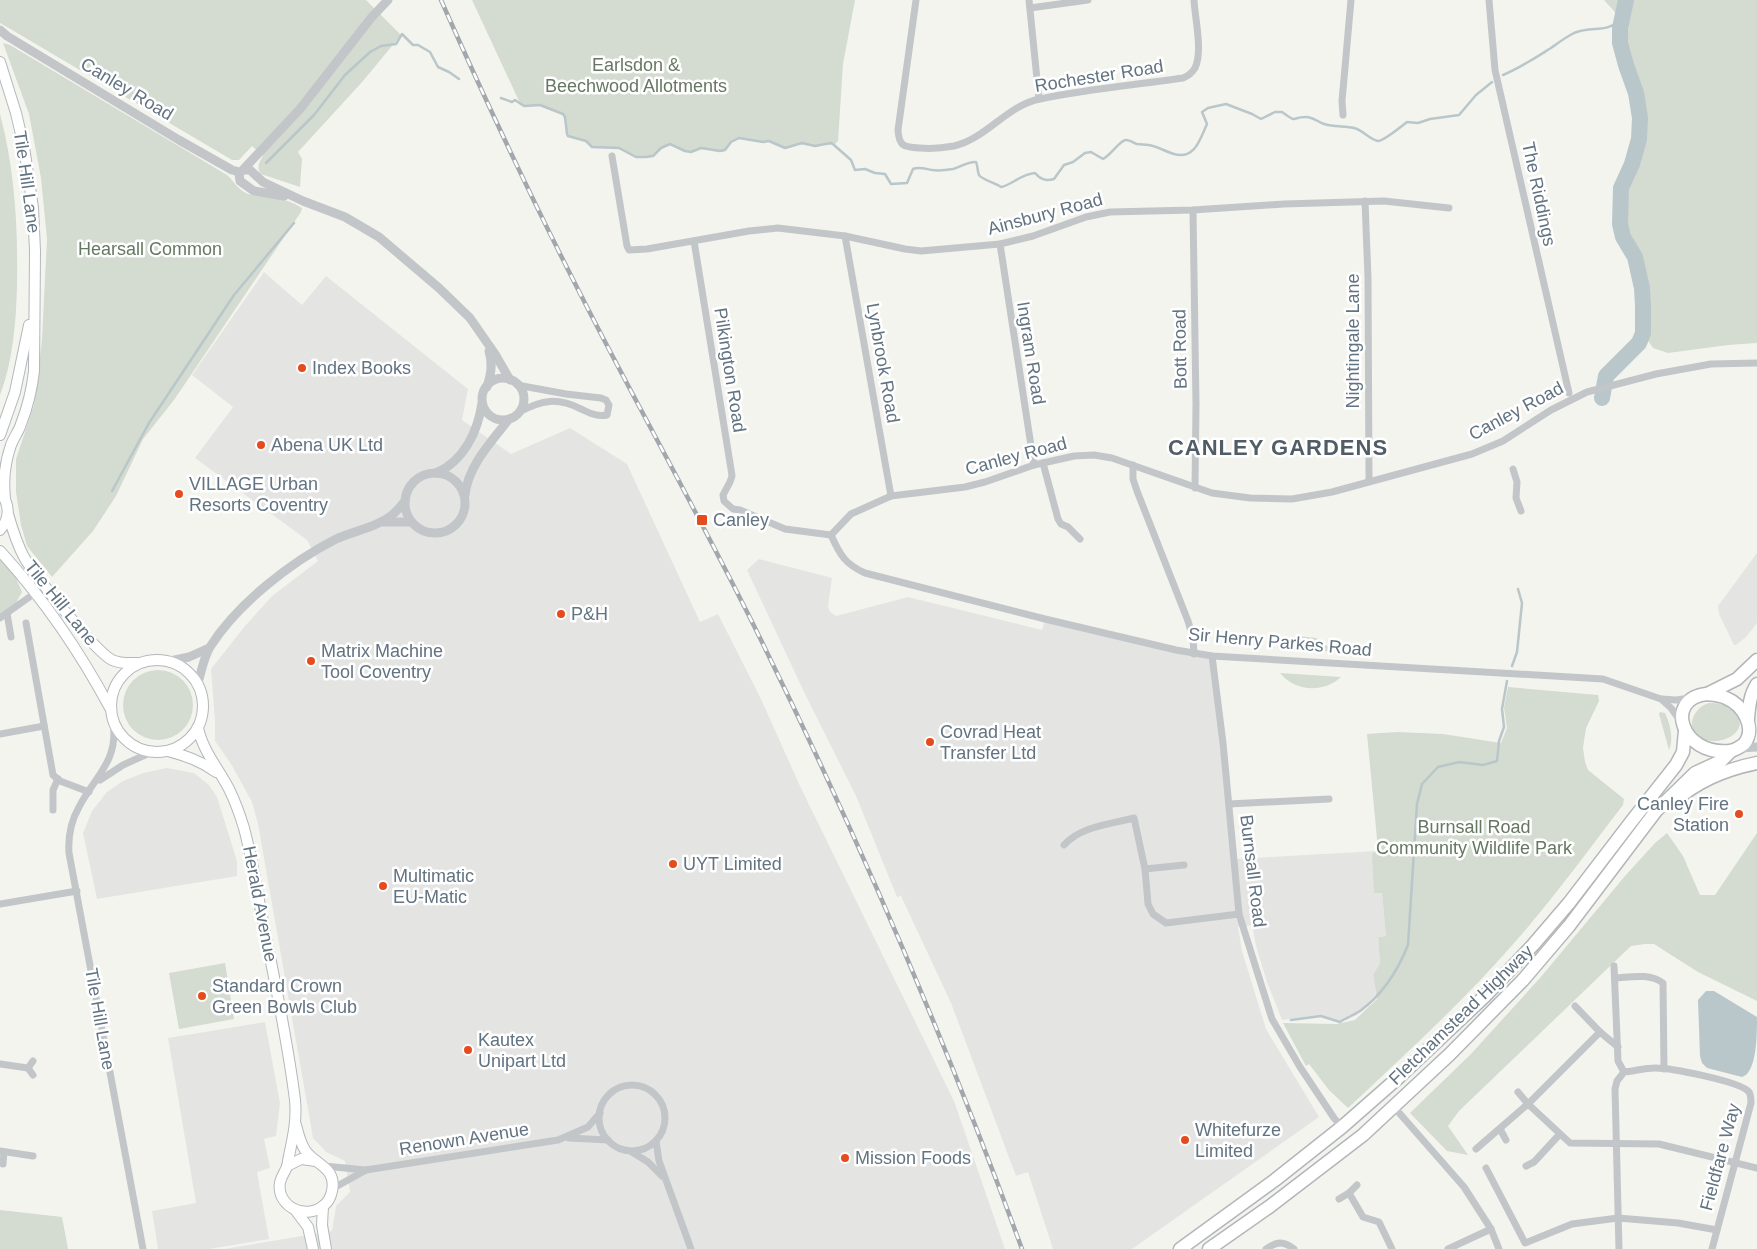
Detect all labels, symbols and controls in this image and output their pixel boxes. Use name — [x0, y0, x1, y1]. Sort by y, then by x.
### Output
street label: Canley Road — [77, 54, 177, 124]
park label: Earlsdon & Beechwood Allotments — [545, 55, 727, 96]
street label: Rochester Road — [1033, 56, 1165, 96]
street label: Tile Hill Lane — [10, 129, 44, 235]
street label: The Riddings — [1518, 140, 1560, 248]
street label: Ainsbury Road — [985, 189, 1105, 239]
park label: Hearsall Common — [78, 239, 222, 259]
street label: Nightingale Lane — [1343, 273, 1363, 409]
street label: Ingram Road — [1013, 300, 1049, 406]
street label: Lynbrook Road — [863, 301, 903, 425]
street label: Pilkington Road — [710, 306, 750, 434]
street label: Bott Road — [1169, 309, 1191, 389]
place label: Index Books — [312, 358, 411, 378]
marker: Index Books — [296, 362, 308, 374]
street label: Canley Road — [1465, 378, 1567, 444]
street label: Canley Road — [963, 433, 1069, 479]
place label: Abena UK Ltd — [271, 435, 383, 455]
district label: CANLEY GARDENS — [1168, 435, 1388, 460]
marker: Abena UK Ltd — [255, 439, 267, 451]
place label: VILLAGE Urban Resorts Coventry — [189, 474, 328, 515]
marker: VILLAGE Urban Resorts Coventry — [173, 488, 185, 500]
place label: Canley — [713, 510, 769, 530]
marker: Canley — [695, 513, 709, 527]
street label: Tile Hill Lane — [21, 557, 101, 649]
place label: P&H — [571, 604, 608, 624]
marker: P&H — [555, 608, 567, 620]
street label: Sir Henry Parkes Road — [1187, 624, 1373, 660]
place label: Matrix Machine Tool Coventry — [321, 641, 443, 682]
marker: Matrix Machine Tool Coventry — [305, 655, 317, 667]
place label: Covrad Heat Transfer Ltd — [940, 722, 1041, 763]
marker: Covrad Heat Transfer Ltd — [924, 736, 936, 748]
place label: Canley Fire Station — [1637, 794, 1729, 835]
marker: Canley Fire Station — [1733, 808, 1745, 820]
street label: Burnsall Road — [1236, 814, 1270, 928]
park label: Burnsall Road Community Wildlife Park — [1376, 817, 1573, 858]
street label: Herald Avenue — [239, 844, 281, 964]
place label: UYT Limited — [683, 854, 782, 874]
marker: UYT Limited — [667, 858, 679, 870]
place label: Multimatic EU-Matic — [393, 866, 474, 907]
marker: Multimatic EU-Matic — [377, 880, 389, 892]
street label: Fletchamstead Highway — [1385, 941, 1537, 1089]
street label: Tile Hill Lane — [81, 966, 119, 1072]
place label: Standard Crown Green Bowls Club — [212, 976, 357, 1017]
marker: Standard Crown Green Bowls Club — [196, 990, 208, 1002]
place label: Kautex Unipart Ltd — [478, 1030, 566, 1071]
marker: Kautex Unipart Ltd — [462, 1044, 474, 1056]
street label: Fieldfare Way — [1696, 1101, 1744, 1213]
street label: Renown Avenue — [398, 1119, 530, 1159]
place label: Whitefurze Limited — [1195, 1120, 1281, 1161]
marker: Whitefurze Limited — [1179, 1134, 1191, 1146]
place label: Mission Foods — [855, 1148, 971, 1168]
marker: Mission Foods — [839, 1152, 851, 1164]

